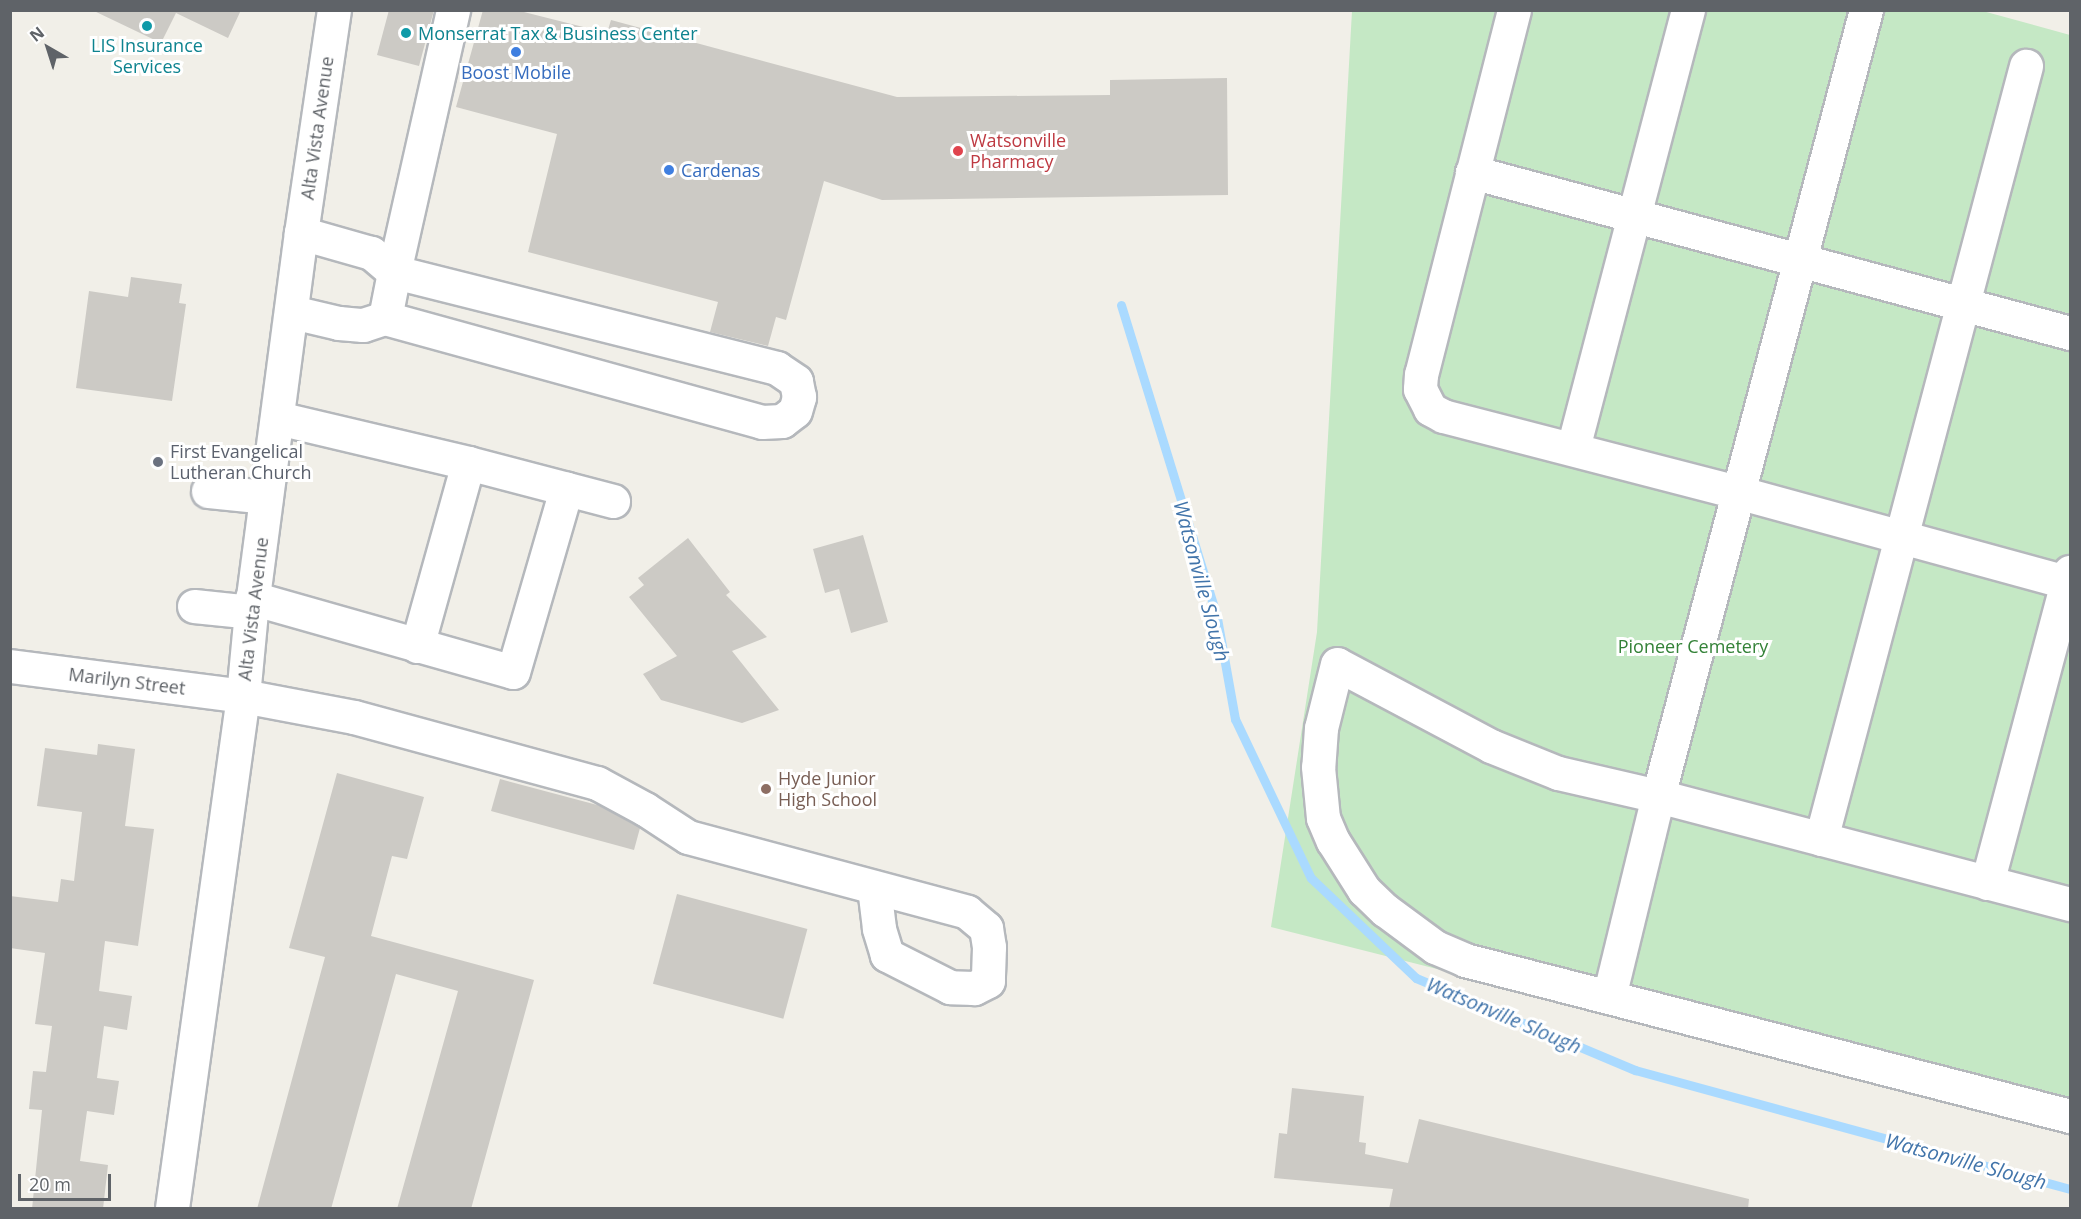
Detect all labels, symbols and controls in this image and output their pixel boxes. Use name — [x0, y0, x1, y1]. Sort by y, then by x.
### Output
north arrow — [18, 18, 78, 78]
marker: LIS Insurance Services — [140, 19, 154, 33]
text: N — [25, 21, 49, 47]
place label: Monserrat Tax & Business Center — [418, 22, 697, 44]
marker: Monserrat Tax & Business Center — [399, 26, 413, 40]
place label: LIS Insurance Services — [91, 35, 203, 78]
marker: Boost Mobile — [509, 45, 523, 59]
street label: Alta Vista Avenue — [296, 55, 338, 201]
place label: Boost Mobile — [461, 61, 571, 83]
place label: Watsonville Pharmacy — [970, 130, 1066, 172]
marker: Watsonville Pharmacy — [951, 144, 965, 158]
place label: Cardenas — [681, 159, 760, 181]
marker: Cardenas — [662, 163, 676, 177]
place label: First Evangelical Lutheran Church — [170, 441, 312, 484]
marker: First Evangelical Lutheran Church — [151, 455, 165, 469]
water label: Watsonville Slough — [1169, 498, 1235, 664]
street label: Alta Vista Avenue — [233, 536, 273, 682]
park label: Pioneer Cemetery — [1618, 635, 1768, 657]
street label: Marilyn Street — [67, 663, 187, 699]
place label: Hyde Junior High School — [778, 768, 877, 810]
marker: Hyde Junior High School — [759, 782, 773, 796]
water label: Watsonville Slough — [1423, 972, 1585, 1058]
water label: Watsonville Slough — [1883, 1128, 2049, 1194]
scale bar — [21, 1162, 114, 1200]
text: 20 m — [29, 1172, 71, 1196]

